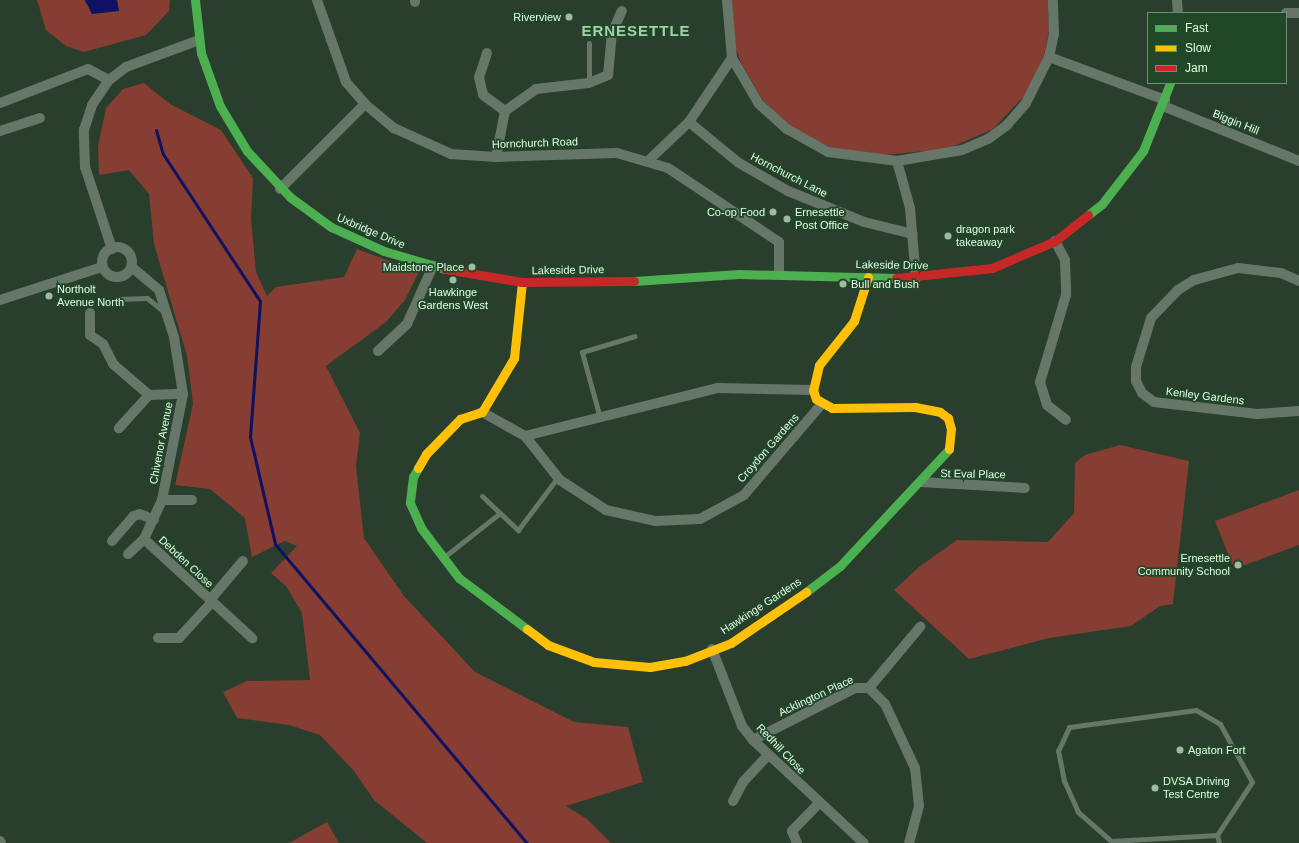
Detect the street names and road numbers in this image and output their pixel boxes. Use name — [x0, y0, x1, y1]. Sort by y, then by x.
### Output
street label: Biggin Hill — [1211, 107, 1261, 137]
street label: Hornchurch Road — [492, 135, 578, 151]
street label: Hornchurch Lane — [748, 150, 830, 200]
street label: Uxbridge Drive — [335, 211, 407, 251]
street label: Lakeside Drive — [856, 258, 928, 272]
street label: Lakeside Drive — [532, 263, 604, 277]
street label: Kenley Gardens — [1165, 385, 1245, 407]
street label: Chivenor Avenue — [146, 400, 176, 486]
street label: Croydon Gardens — [735, 411, 801, 485]
street label: St Eval Place — [940, 467, 1006, 481]
street label: Debden Close — [156, 533, 216, 591]
street label: Hawkinge Gardens — [718, 575, 804, 637]
street label: Acklington Place — [776, 673, 856, 719]
street label: Redhill Close — [754, 721, 808, 777]

